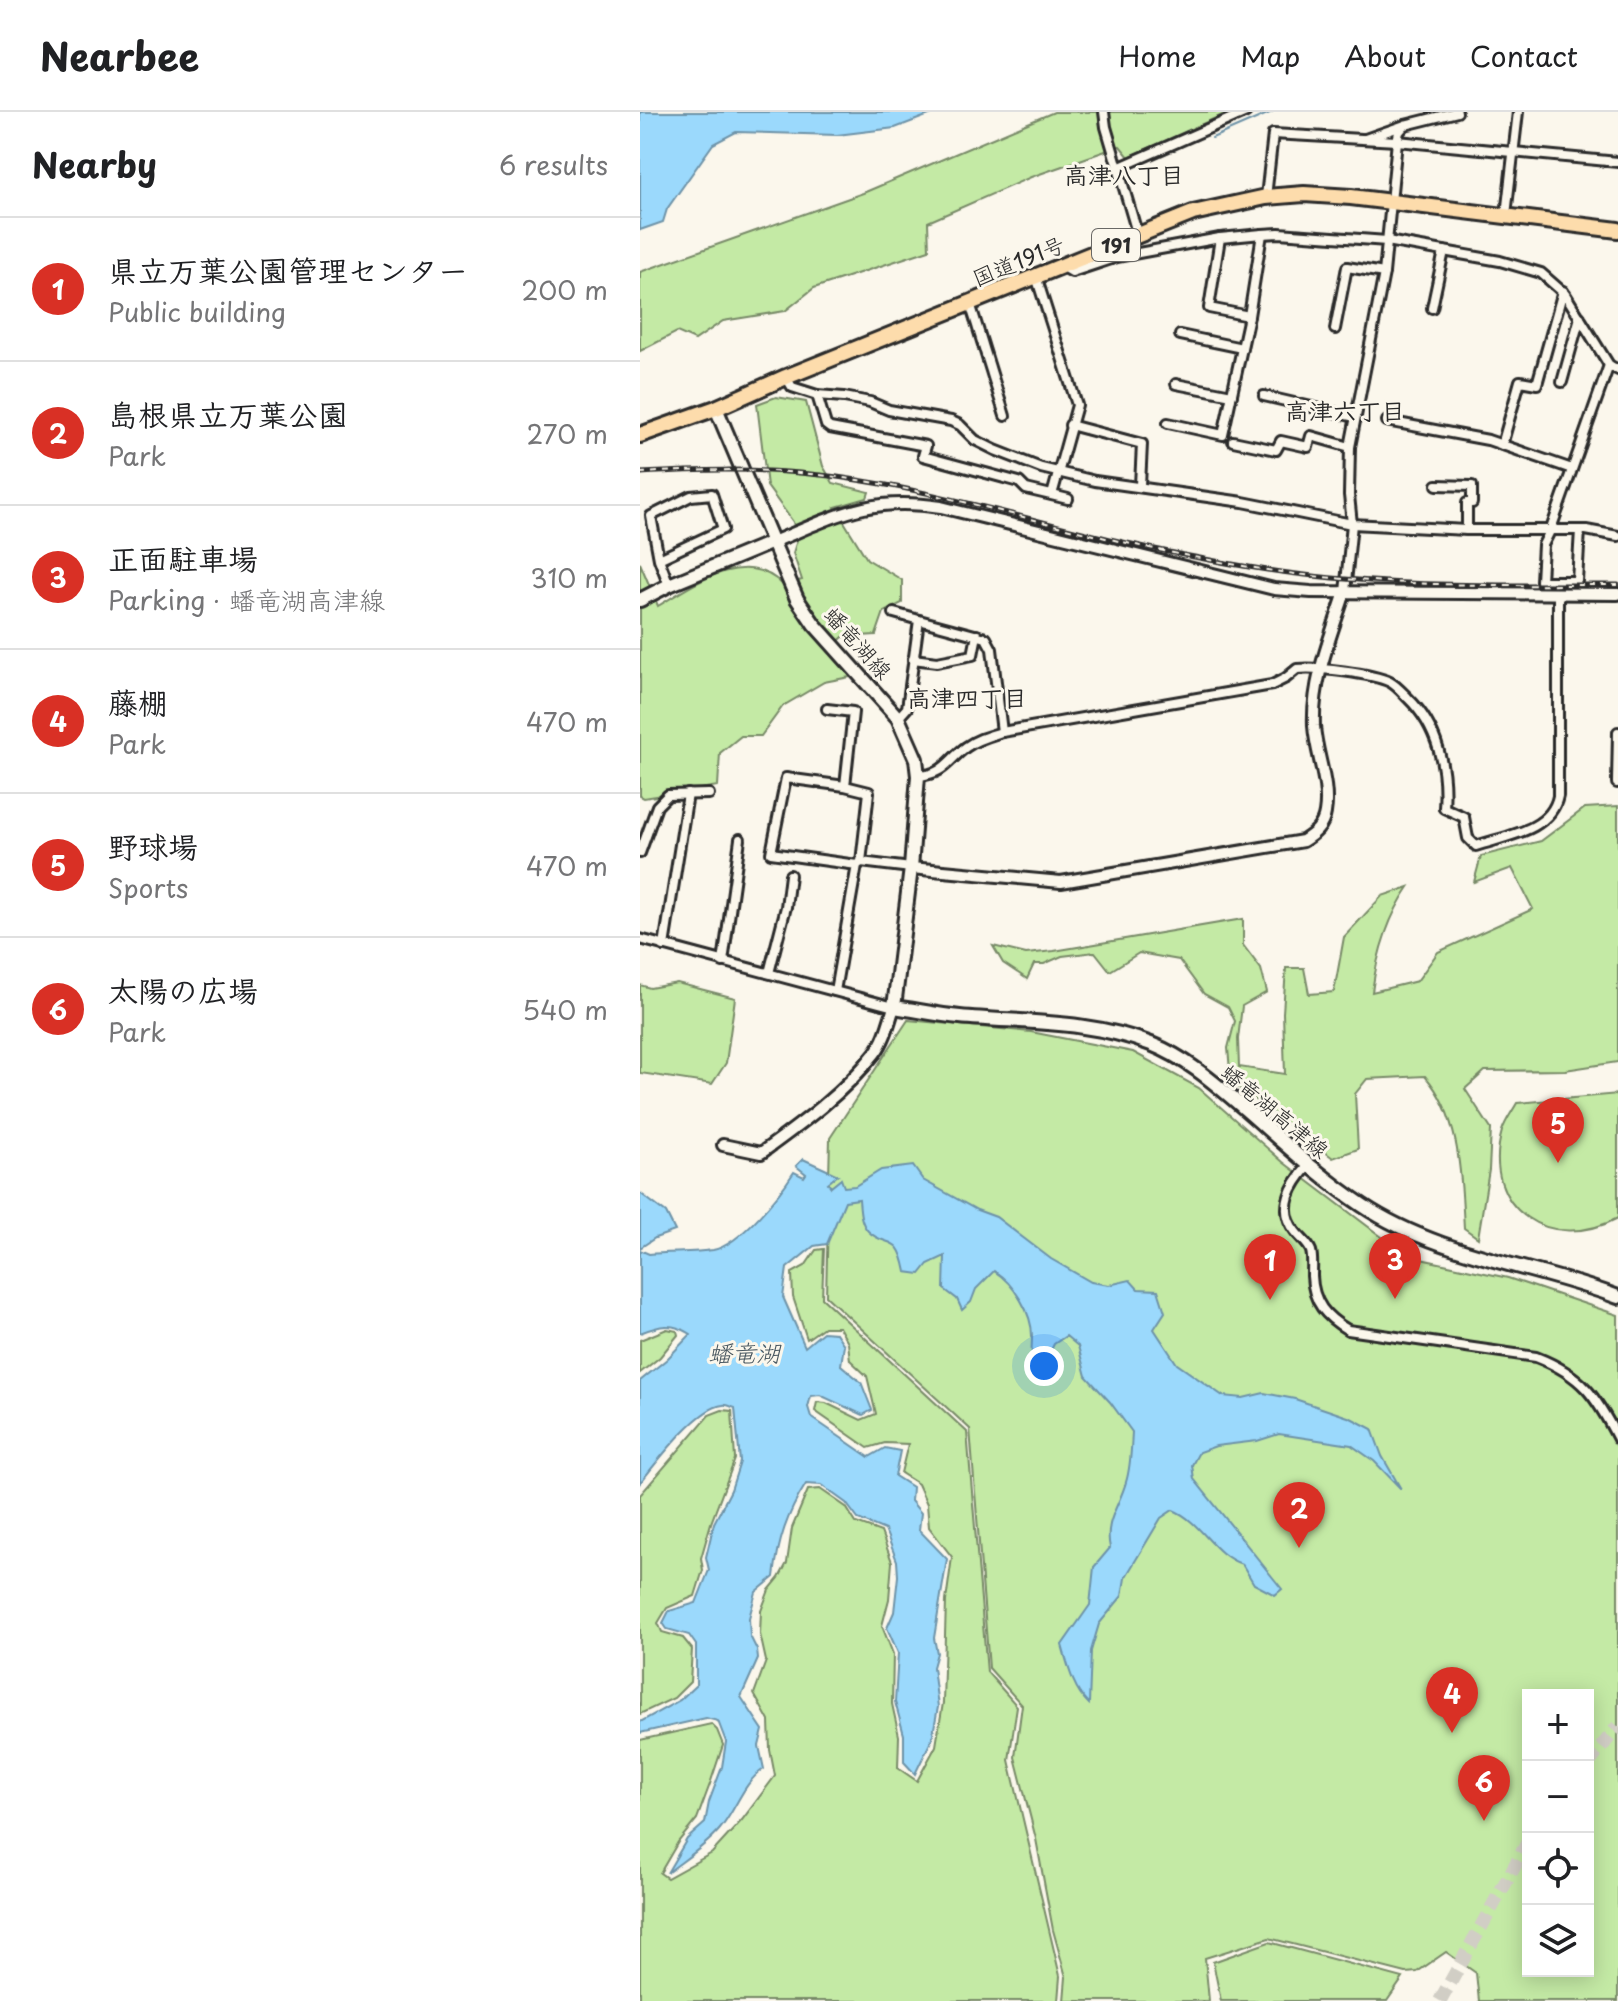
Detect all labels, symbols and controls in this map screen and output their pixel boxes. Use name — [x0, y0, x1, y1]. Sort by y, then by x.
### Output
text: Nearbee — [40, 27, 199, 84]
text: Home — [1118, 34, 1196, 77]
text: Map — [1240, 34, 1300, 77]
text: About — [1344, 34, 1426, 77]
text: Contact — [1470, 34, 1578, 77]
text: Nearby — [32, 138, 157, 190]
text: 6 results — [499, 145, 608, 184]
district label: 高津八丁目 — [1064, 156, 1184, 192]
street label: 国道191号 — [967, 227, 1069, 293]
road number: 191 — [1092, 229, 1140, 261]
text: 県立万葉公園管理センター — [108, 247, 468, 292]
text: 1 — [52, 270, 64, 309]
text: 200 m — [521, 270, 608, 309]
text: Public building — [108, 292, 286, 331]
text: 島根県立万葉公園 — [108, 391, 348, 436]
district label: 高津六丁目 — [1285, 392, 1405, 428]
text: 2 — [49, 414, 67, 453]
text: 270 m — [527, 414, 608, 453]
text: Park — [108, 436, 166, 475]
text: 正面駐車場 — [108, 535, 258, 580]
text: 3 — [49, 558, 67, 597]
text: 310 m — [530, 558, 608, 597]
text: Parking · 蟠竜湖高津線 — [108, 580, 385, 619]
street label: 蟠竜湖線 — [817, 598, 901, 686]
text: 藤棚 — [108, 679, 168, 724]
district label: 高津四丁目 — [907, 679, 1027, 715]
text: 4 — [49, 702, 67, 741]
text: 470 m — [526, 702, 608, 741]
text: Park — [108, 724, 166, 763]
text: 野球場 — [108, 823, 198, 868]
text: 5 — [50, 846, 66, 885]
text: 470 m — [526, 846, 608, 885]
text: Sports — [108, 868, 188, 907]
text: 太陽の広場 — [108, 967, 258, 1012]
text: 6 — [49, 990, 67, 1029]
text: 540 m — [522, 990, 608, 1029]
text: Park — [108, 1012, 166, 1051]
street label: 蟠竜湖高津線 — [1215, 1055, 1337, 1165]
pin: 5 — [1532, 1097, 1584, 1163]
pin: 3 — [1369, 1233, 1421, 1299]
pin: 1 — [1244, 1234, 1296, 1300]
water label: 蟠竜湖 — [708, 1334, 782, 1370]
your location — [1024, 1346, 1064, 1386]
pin: 2 — [1273, 1482, 1325, 1548]
pin: 4 — [1426, 1667, 1478, 1733]
map controls — [1522, 1689, 1594, 1977]
button: + — [1522, 1689, 1594, 1761]
pin: 6 — [1458, 1755, 1510, 1821]
button: − — [1522, 1761, 1594, 1833]
button: locate — [1522, 1833, 1594, 1905]
button: layers — [1522, 1905, 1594, 1977]

